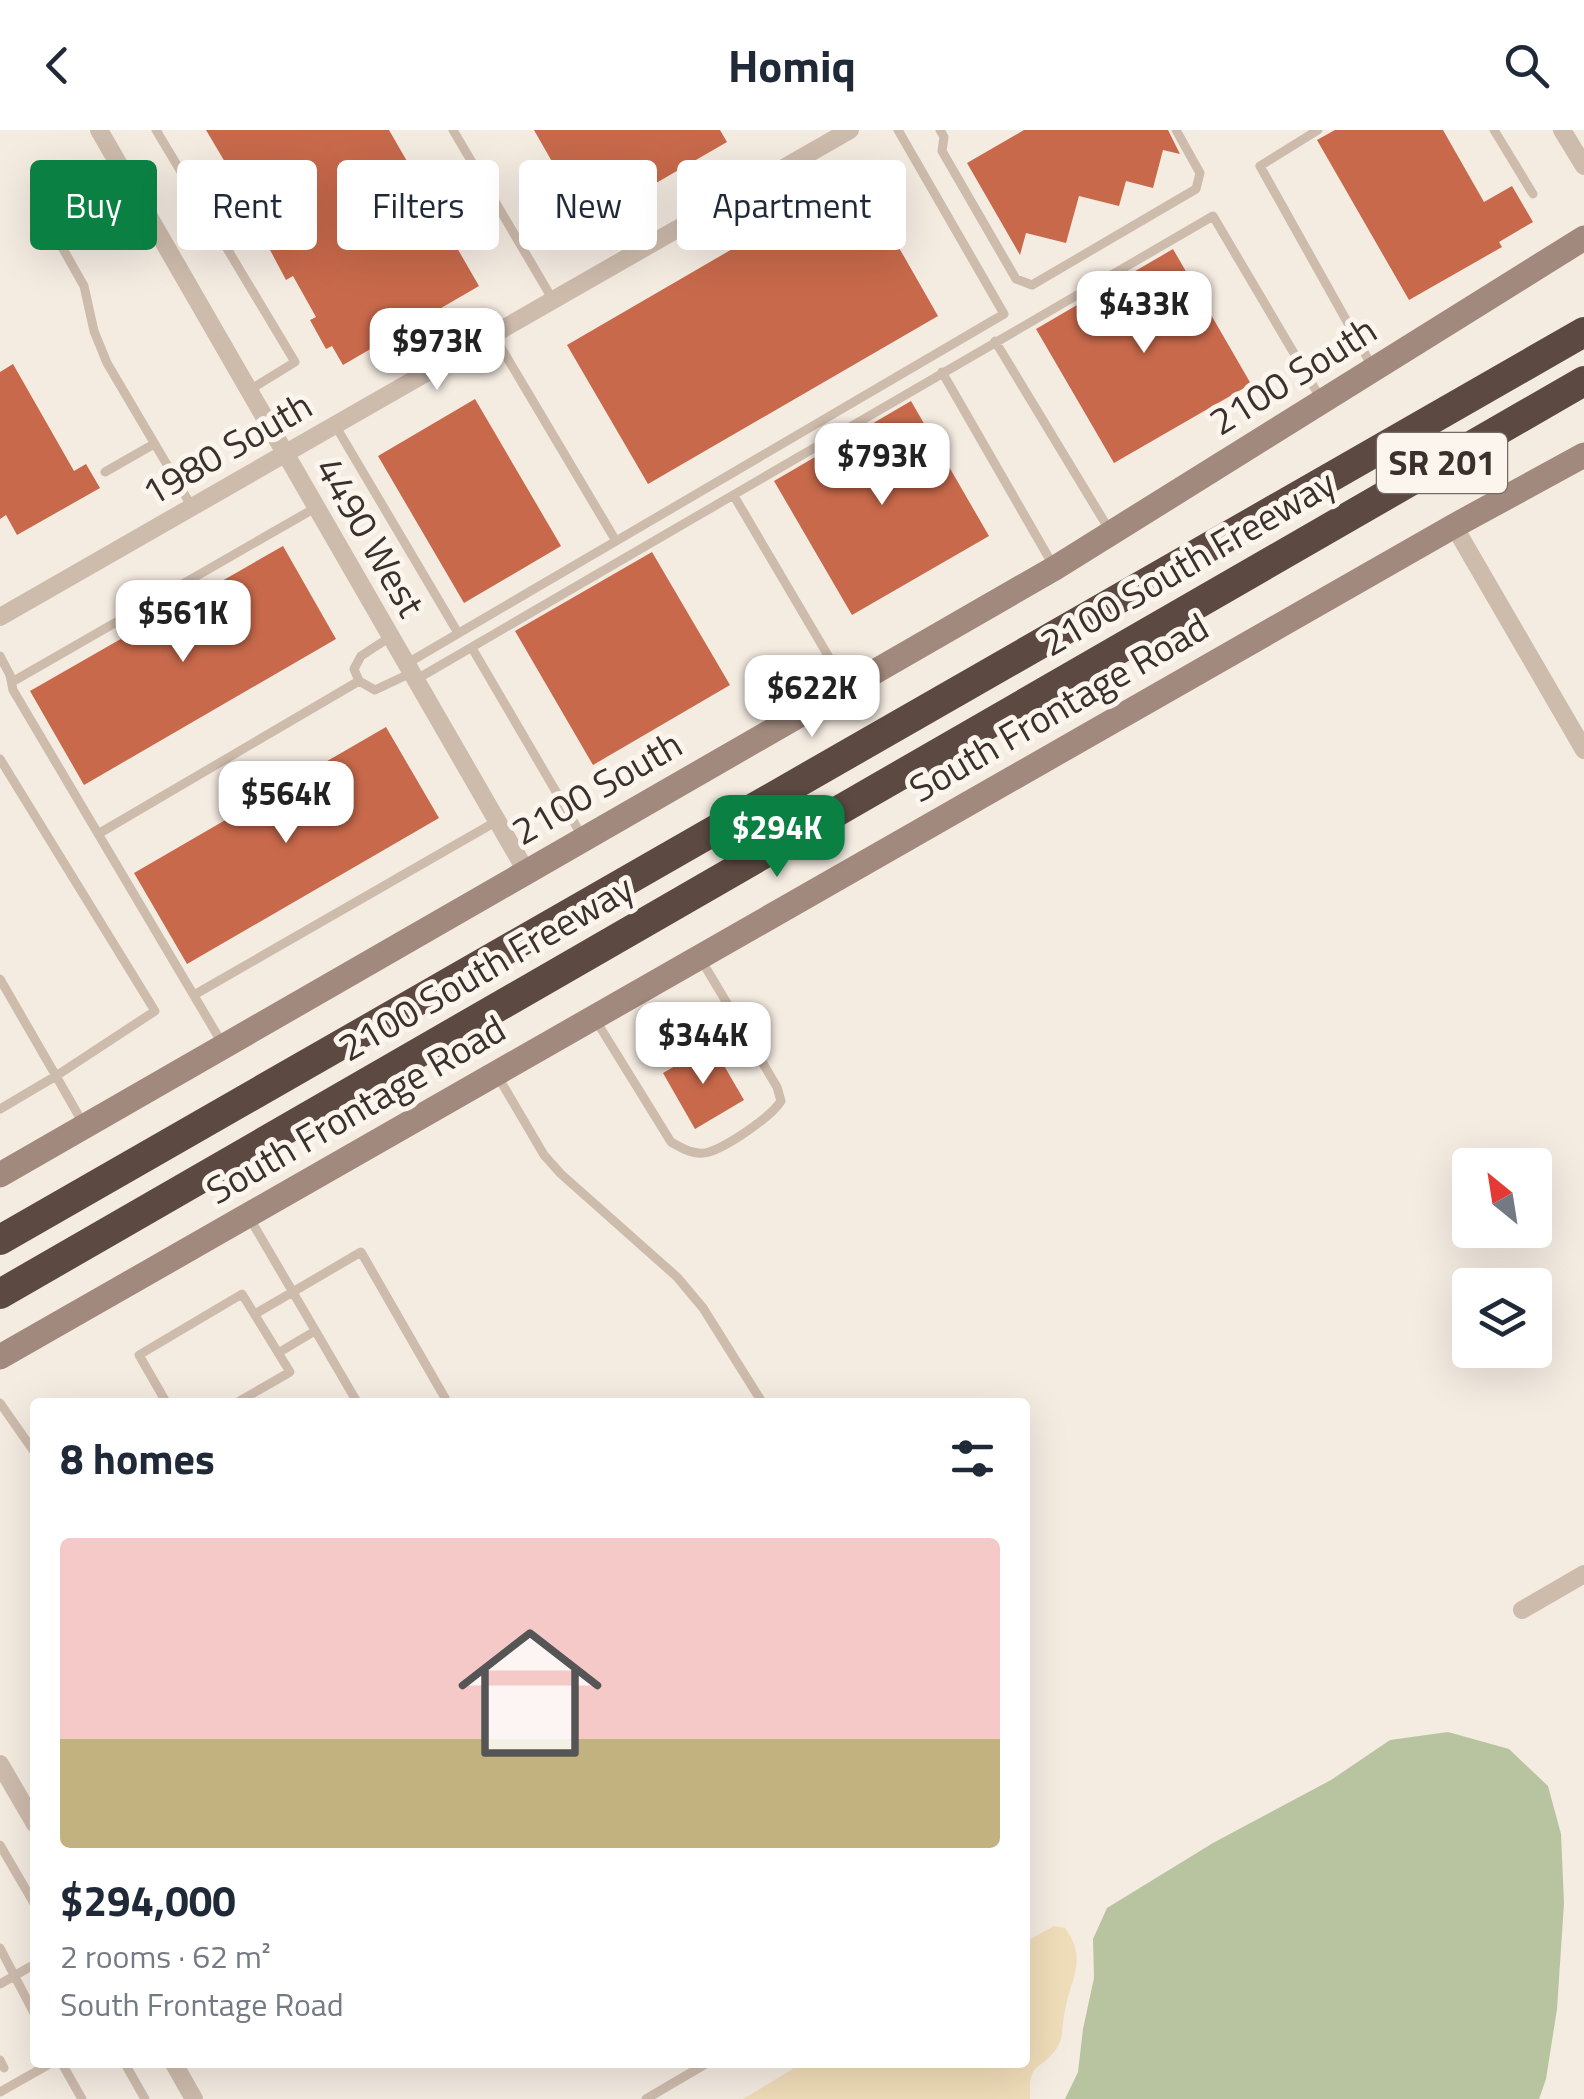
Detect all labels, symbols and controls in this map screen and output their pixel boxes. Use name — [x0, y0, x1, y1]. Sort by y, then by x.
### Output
text: Homiq — [728, 31, 856, 99]
icon: back — [30, 38, 85, 93]
icon: search — [1499, 38, 1554, 93]
chip: Buy — [30, 160, 157, 250]
chip: Rent — [177, 160, 317, 250]
chip: Filters — [337, 160, 499, 250]
chip: New — [519, 160, 657, 250]
chip: Apartment — [677, 160, 906, 250]
pin: $433K — [1074, 271, 1214, 356]
text: $433K — [1099, 279, 1189, 327]
street label: 2100 South — [1197, 301, 1388, 450]
pin: $973K — [367, 308, 507, 393]
text: $973K — [392, 316, 482, 364]
street label: 1980 South — [131, 376, 322, 520]
pin: $793K — [812, 423, 952, 508]
text: $793K — [837, 431, 927, 479]
road number: SR 201 — [1377, 433, 1507, 493]
street label: 4490 West — [302, 446, 440, 627]
street label: 2100 South Freeway — [1029, 454, 1346, 670]
pin: $561K — [113, 580, 253, 665]
text: $561K — [138, 588, 228, 636]
street label: South Frontage Road — [898, 598, 1219, 816]
pin: $622K — [742, 655, 882, 740]
text: $622K — [767, 663, 857, 711]
street label: 2100 South — [501, 715, 692, 859]
pin: $564K — [216, 761, 356, 846]
text: $564K — [241, 769, 331, 817]
pin: $294K — [707, 795, 847, 880]
text: $294K — [732, 803, 822, 851]
street label: 2100 South Freeway — [327, 859, 644, 1075]
street label: South Frontage Road — [195, 1000, 516, 1218]
pin: $344K — [633, 1002, 773, 1087]
text: $344K — [658, 1010, 748, 1058]
north arrow — [1452, 1148, 1552, 1248]
map controls — [1452, 1148, 1552, 1368]
button: layers — [1452, 1268, 1552, 1368]
text: 8 homes — [60, 1426, 215, 1490]
icon: filters — [945, 1431, 1000, 1486]
icon: home — [440, 1603, 620, 1783]
text: $294,000 — [60, 1868, 236, 1932]
text: 2 rooms · 62 m² — [60, 1932, 271, 1980]
text: South Frontage Road — [60, 1980, 344, 2028]

